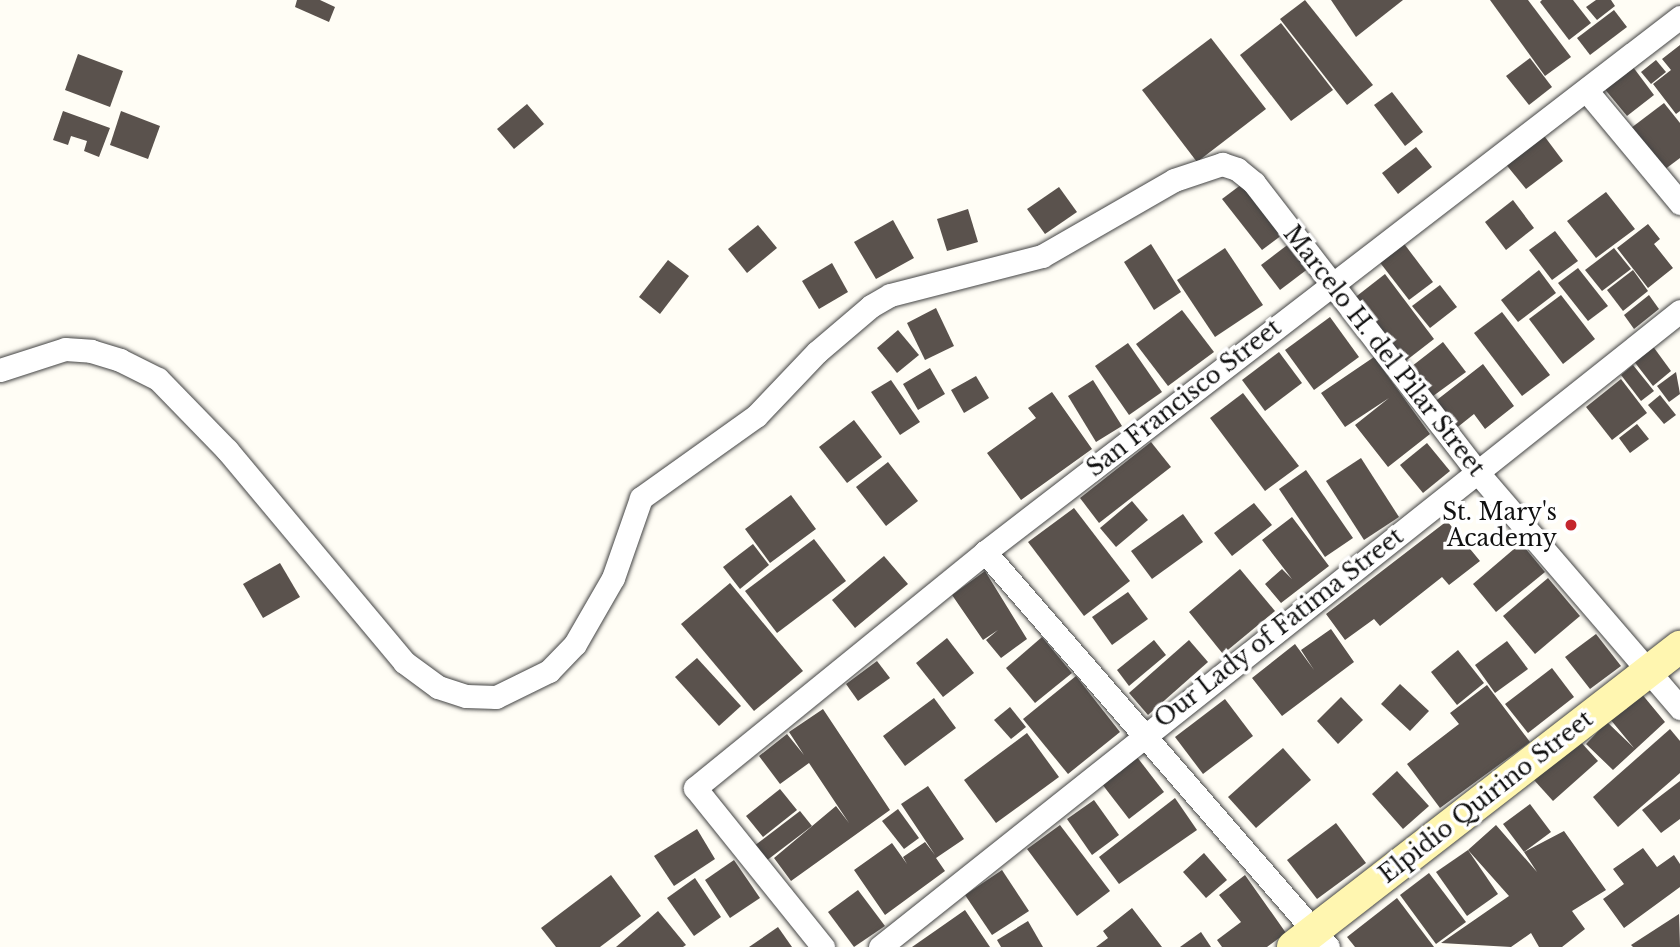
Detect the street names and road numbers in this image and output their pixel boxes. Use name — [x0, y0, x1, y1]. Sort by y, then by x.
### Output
street label: Marcelo H. del Pilar Street — [1278, 220, 1490, 482]
street label: San Francisco Street — [1082, 314, 1286, 482]
street label: Our Lady of Fatima Street — [1149, 522, 1409, 734]
street label: Elpidio Quirino Street — [1374, 705, 1598, 889]

